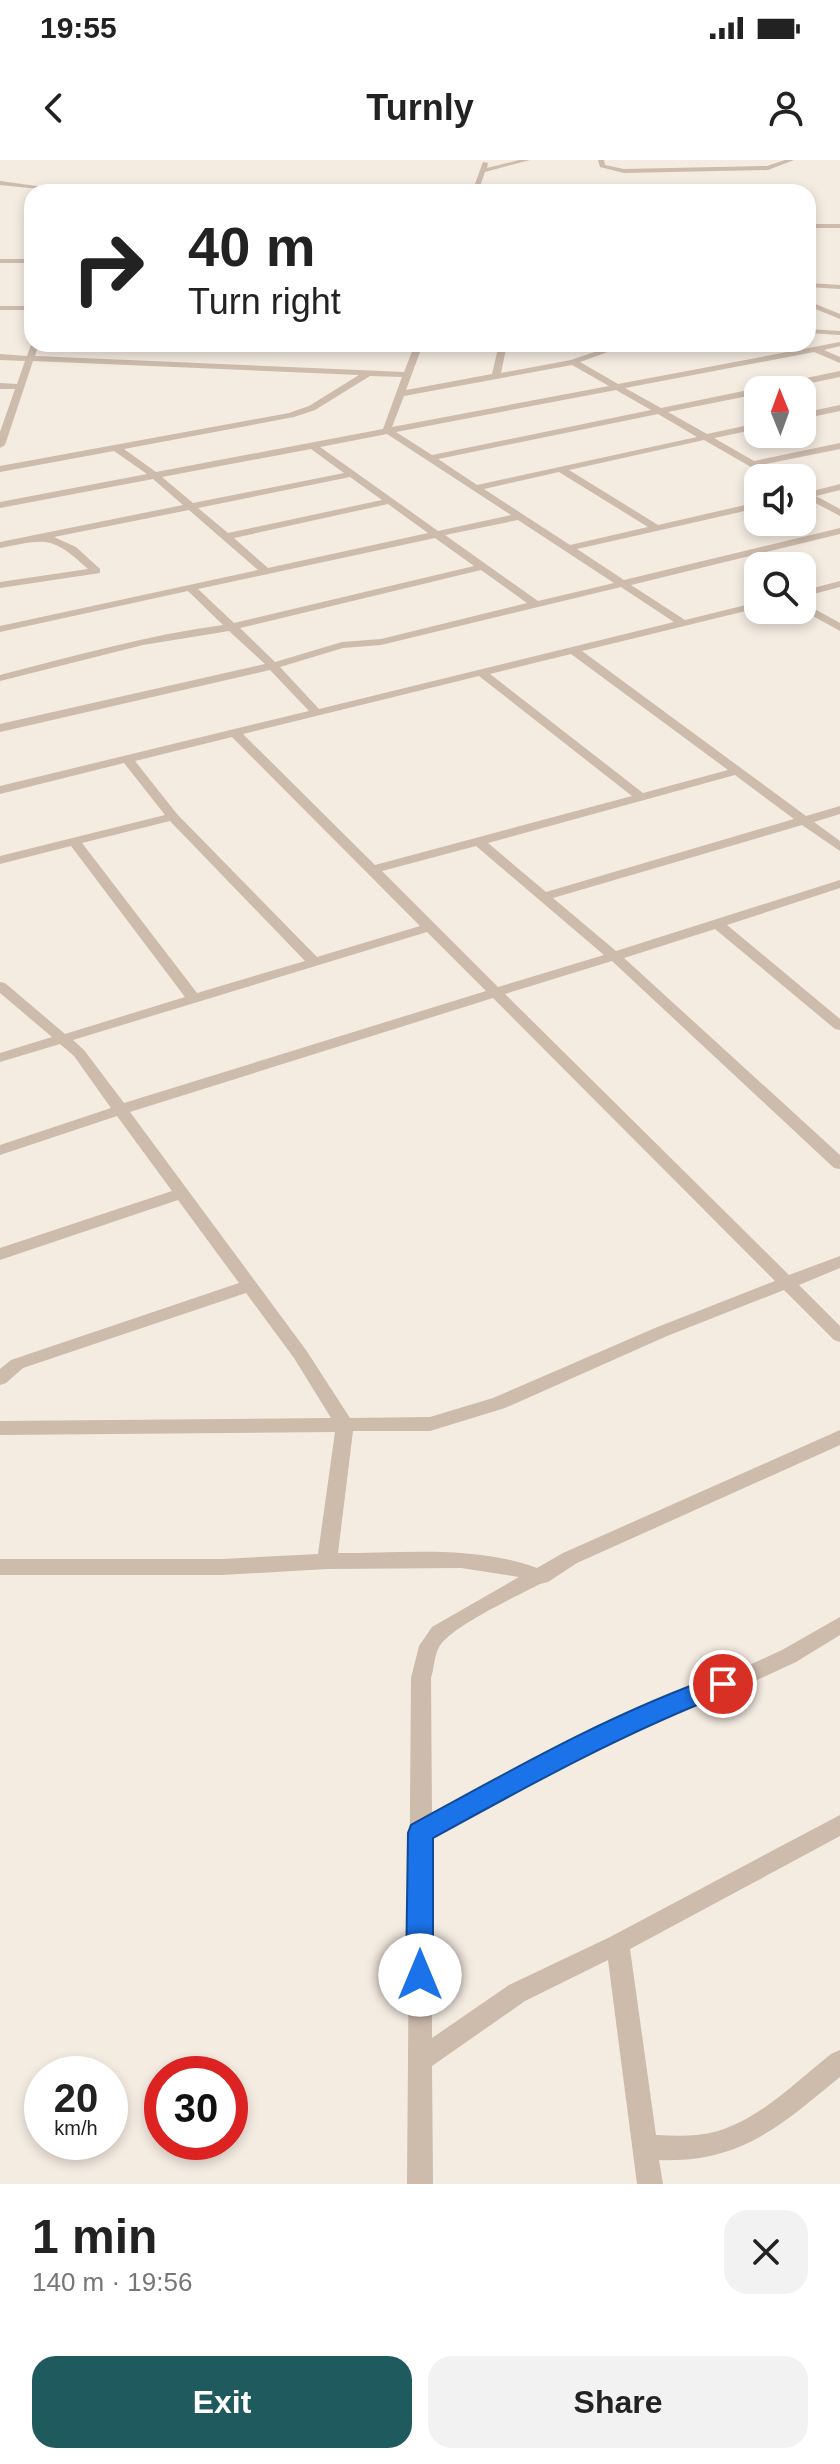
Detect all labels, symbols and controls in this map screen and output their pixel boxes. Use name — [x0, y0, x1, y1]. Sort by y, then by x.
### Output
text: 19:55 — [40, 11, 117, 44]
icon: back — [32, 86, 76, 130]
icon: person — [764, 86, 808, 130]
text: Turnly — [366, 87, 474, 128]
text: 40 m — [188, 215, 316, 278]
icon: right — [56, 216, 160, 320]
text: Turn right — [188, 281, 341, 322]
north arrow — [744, 376, 816, 448]
map controls — [744, 376, 816, 624]
button: sound — [744, 464, 816, 536]
button: search — [744, 552, 816, 624]
pin — [689, 1650, 757, 1718]
icon: arrive — [701, 1662, 745, 1706]
position arrow — [378, 1933, 462, 2017]
speed limit sign: 30 — [144, 2056, 248, 2160]
text: 20 — [54, 2076, 98, 2120]
text: km/h — [54, 2117, 98, 2139]
text: 1 min — [32, 2210, 157, 2263]
button: close — [724, 2210, 808, 2294]
text: 140 m · 19:56 — [32, 2267, 192, 2297]
button: Exit — [32, 2356, 412, 2448]
button: Share — [428, 2356, 808, 2448]

